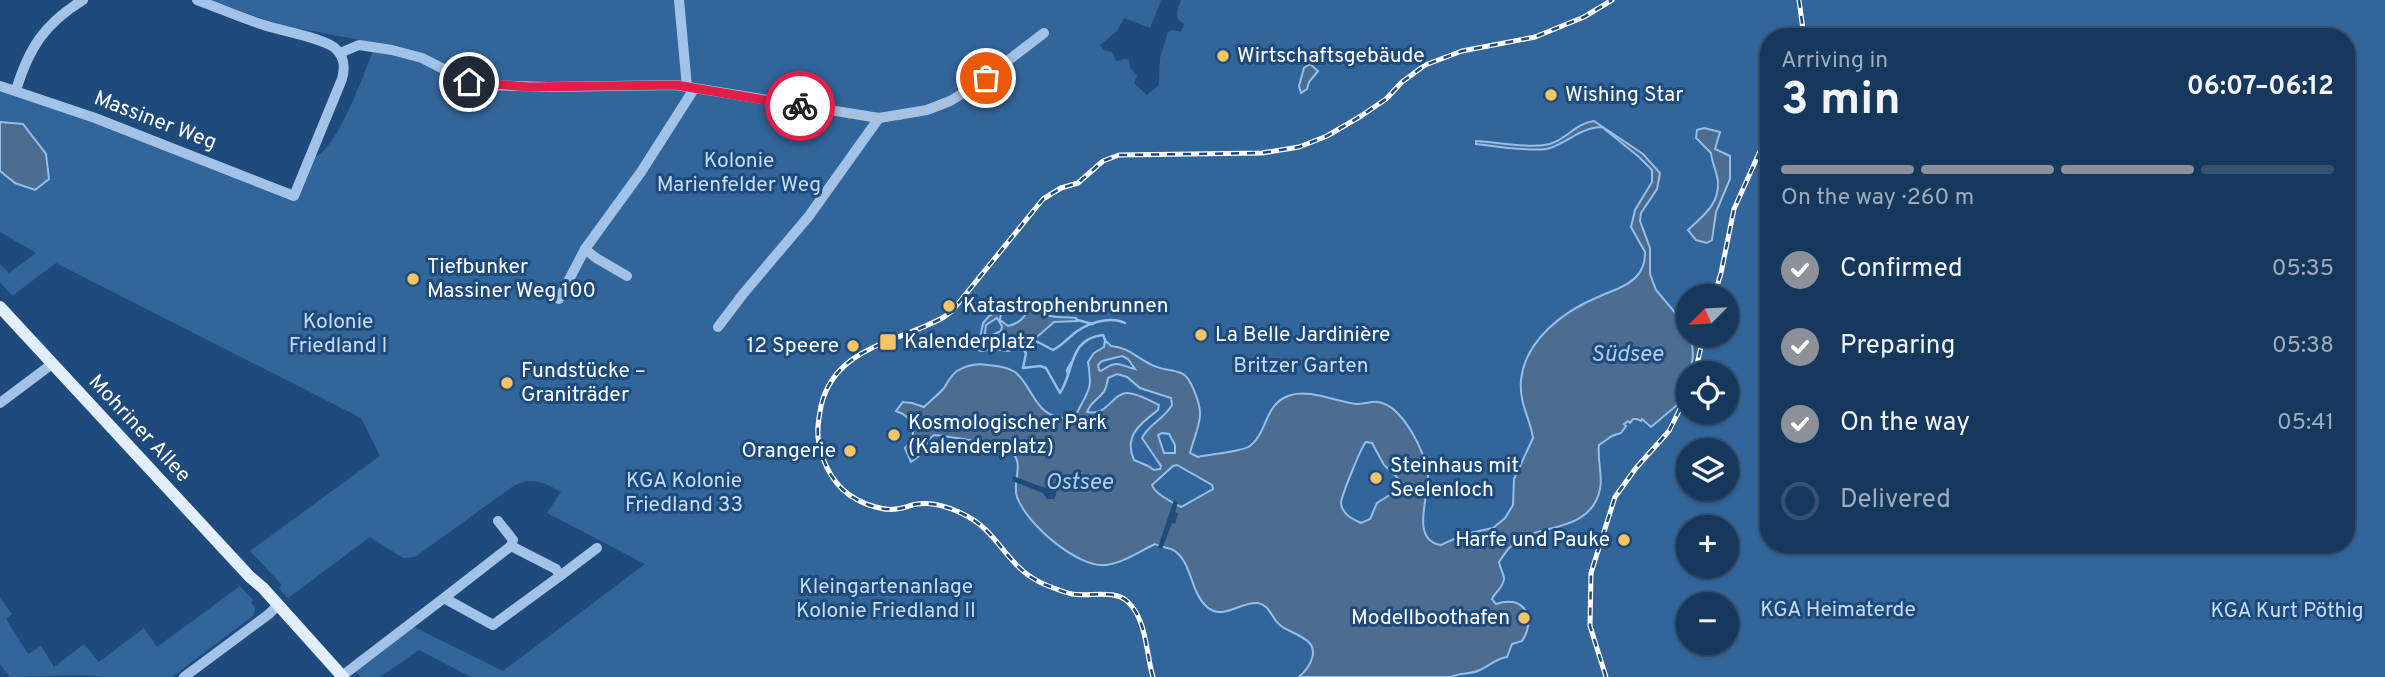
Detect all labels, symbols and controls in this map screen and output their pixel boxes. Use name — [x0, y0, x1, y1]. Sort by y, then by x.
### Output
place label: Wirtschaftsgebäude — [1237, 43, 1425, 70]
text: Arriving in — [1781, 47, 1888, 76]
pin — [956, 48, 1016, 108]
marker: Wirtschaftsgebäude — [1215, 48, 1231, 64]
pin — [439, 52, 499, 112]
icon: bag — [967, 59, 1005, 97]
icon: home — [450, 63, 488, 101]
courier — [765, 71, 835, 141]
text: 06:07–06:12 — [2187, 71, 2334, 104]
text: 3 min — [1781, 72, 1901, 131]
place label: Wishing Star — [1565, 82, 1683, 109]
street label: Massiner Weg — [90, 85, 220, 157]
icon: bike — [781, 87, 819, 125]
marker: Wishing Star — [1543, 87, 1559, 103]
park label: Kolonie Marienfelder Weg — [657, 148, 821, 199]
text: On the way · 260 m — [1781, 184, 1974, 213]
icon: check — [1781, 251, 1819, 289]
text: Confirmed — [1840, 253, 1963, 286]
place label: Tiefbunker Massiner Weg 100 — [427, 254, 596, 305]
text: 05:35 — [2272, 255, 2334, 284]
marker: Tiefbunker Massiner Weg 100 — [405, 271, 421, 287]
north arrow — [1676, 284, 1740, 346]
map controls — [1676, 284, 1739, 655]
place label: Katastrophenbrunnen — [963, 293, 1169, 320]
marker: Katastrophenbrunnen — [941, 298, 957, 314]
park label: Kolonie Friedland I — [289, 309, 387, 360]
place label: La Belle Jardinière — [1215, 322, 1390, 349]
marker: La Belle Jardinière — [1193, 327, 1209, 343]
icon: check — [1781, 328, 1819, 366]
place label: Kalenderplatz — [904, 329, 1036, 356]
text: Preparing — [1840, 330, 1955, 363]
marker: Kalenderplatz — [878, 332, 898, 352]
text: 05:38 — [2272, 332, 2334, 361]
place label: 12 Speere — [746, 333, 839, 360]
marker: 12 Speere — [845, 338, 861, 354]
water label: Südsee — [1591, 341, 1664, 370]
park label: Britzer Garten — [1233, 353, 1369, 380]
place label: Fundstücke – Graniträder — [521, 358, 645, 409]
button: locate — [1676, 361, 1739, 424]
street label: Mohriner Allee — [82, 369, 196, 489]
marker: Fundstücke – Graniträder — [499, 375, 515, 391]
icon: check — [1781, 405, 1819, 443]
text: On the way — [1840, 407, 1970, 440]
text: 05:41 — [2277, 409, 2334, 438]
place label: Kosmologischer Park (Kalenderplatz) — [908, 410, 1107, 461]
marker: Kosmologischer Park (Kalenderplatz) — [886, 427, 902, 443]
place label: Orangerie — [741, 438, 836, 465]
button: layers — [1676, 438, 1739, 501]
marker: Orangerie — [842, 443, 858, 459]
place label: Steinhaus mit Seelenloch — [1390, 453, 1519, 504]
park label: KGA Kolonie Friedland 33 — [625, 468, 743, 519]
water label: Ostsee — [1045, 469, 1114, 498]
marker: Steinhaus mit Seelenloch — [1368, 470, 1384, 486]
text: Delivered — [1840, 484, 1951, 517]
button: + — [1676, 515, 1739, 578]
place label: Harfe und Pauke — [1455, 527, 1610, 554]
marker: Harfe und Pauke — [1616, 532, 1632, 548]
park label: Kleingartenanlage Kolonie Friedland II — [796, 574, 976, 625]
button: − — [1676, 592, 1739, 655]
park label: KGA Heimaterde — [1760, 597, 1916, 624]
park label: KGA Kurt Pöthig — [2210, 598, 2364, 625]
place label: Modellboothafen — [1351, 605, 1510, 632]
marker: Modellboothafen — [1516, 610, 1532, 626]

